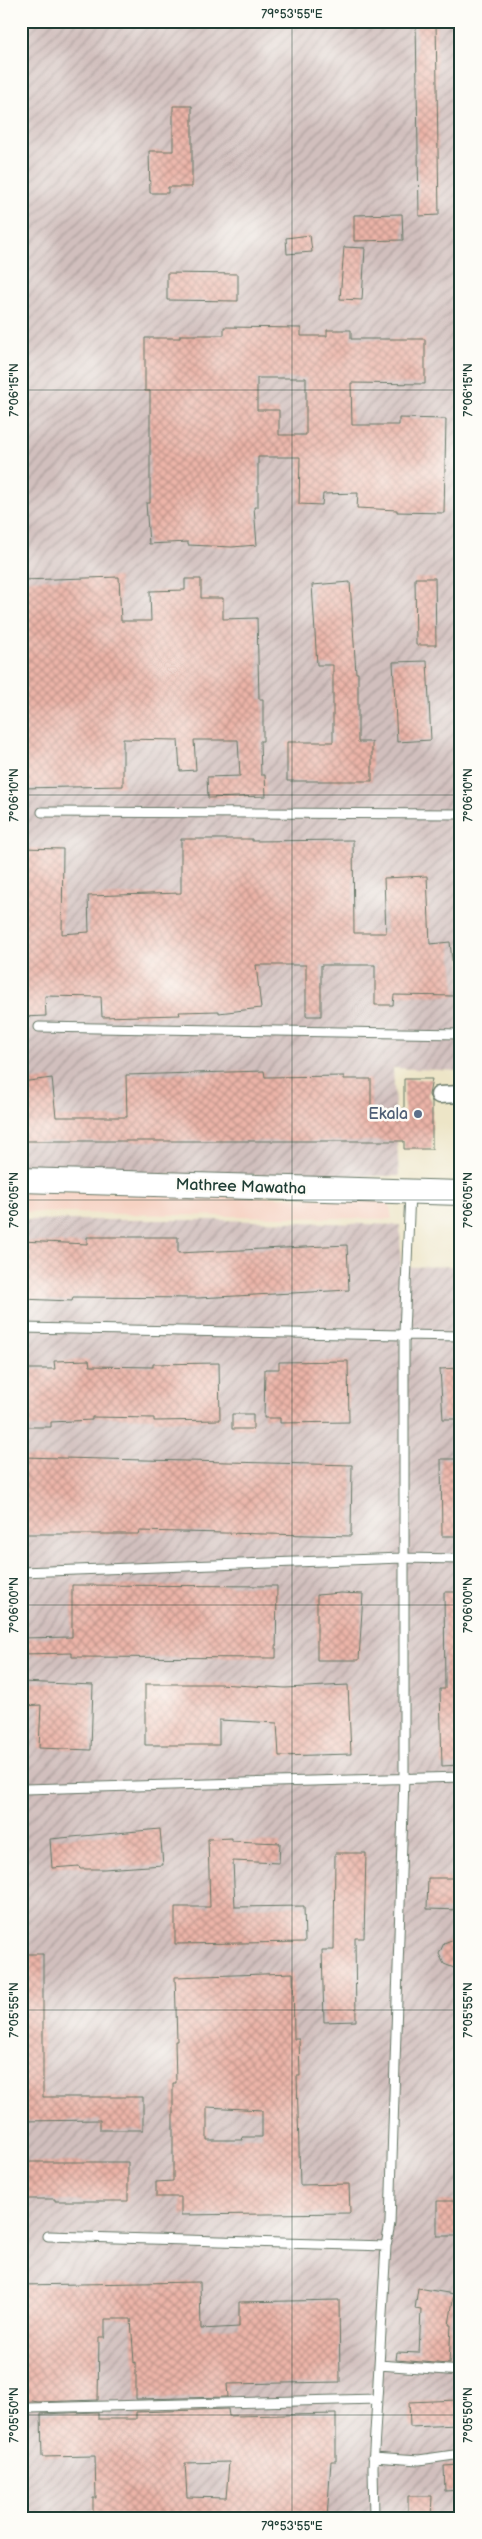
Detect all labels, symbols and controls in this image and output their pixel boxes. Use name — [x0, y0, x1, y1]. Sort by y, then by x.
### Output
text: 79°53'55"E — [261, 7, 323, 22]
text: 7°06'15"N — [7, 363, 22, 417]
text: 7°06'15"N — [461, 363, 476, 417]
text: 7°06'10"N — [7, 768, 22, 822]
text: 7°06'10"N — [461, 768, 476, 822]
place label: Ekala — [368, 1105, 408, 1124]
marker: Ekala — [412, 1108, 424, 1120]
text: 7°06'05"N — [7, 1172, 22, 1228]
text: 7°06'05"N — [461, 1172, 476, 1228]
street label: Mathree Mawatha — [175, 1175, 307, 1199]
text: 7°06'00"N — [7, 1577, 22, 1633]
text: 7°06'00"N — [461, 1577, 476, 1633]
text: 7°05'55"N — [7, 1982, 22, 2038]
text: 7°05'55"N — [461, 1982, 476, 2038]
text: 7°05'50"N — [7, 2387, 22, 2443]
text: 7°05'50"N — [461, 2387, 476, 2443]
text: 79°53'55"E — [261, 2519, 323, 2534]

